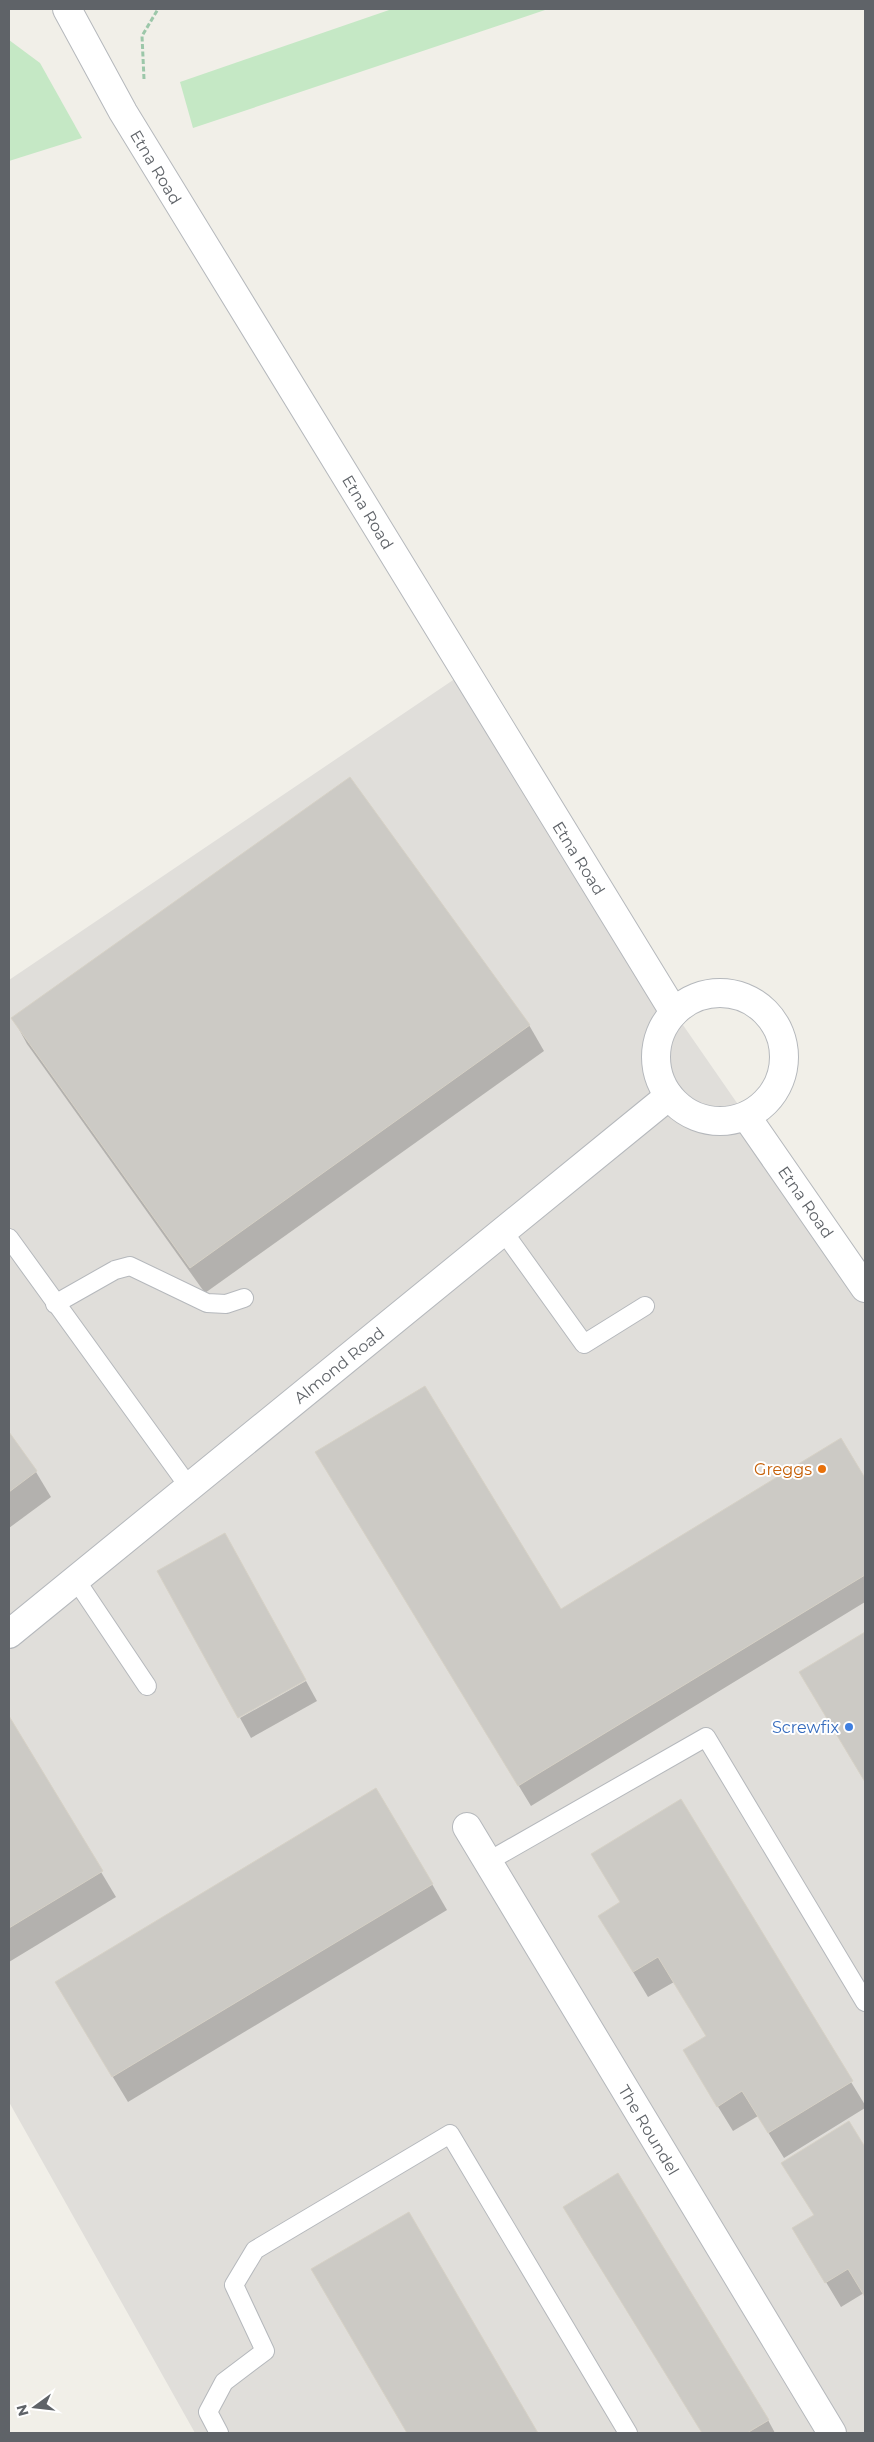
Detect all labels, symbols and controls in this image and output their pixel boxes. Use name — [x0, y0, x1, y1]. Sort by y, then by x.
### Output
street label: Etna Road — [126, 127, 185, 208]
street label: Etna Road — [338, 472, 397, 553]
street label: Etna Road — [548, 818, 609, 899]
street label: Etna Road — [774, 1163, 837, 1242]
street label: Almond Road — [290, 1323, 388, 1408]
place label: Greggs — [754, 1460, 812, 1479]
marker: Greggs — [816, 1463, 828, 1475]
place label: Screwfix — [772, 1718, 839, 1737]
marker: Screwfix — [843, 1721, 855, 1733]
street label: The Roundel — [614, 2082, 683, 2179]
north arrow — [10, 2382, 60, 2432]
text: N — [12, 2403, 33, 2418]

